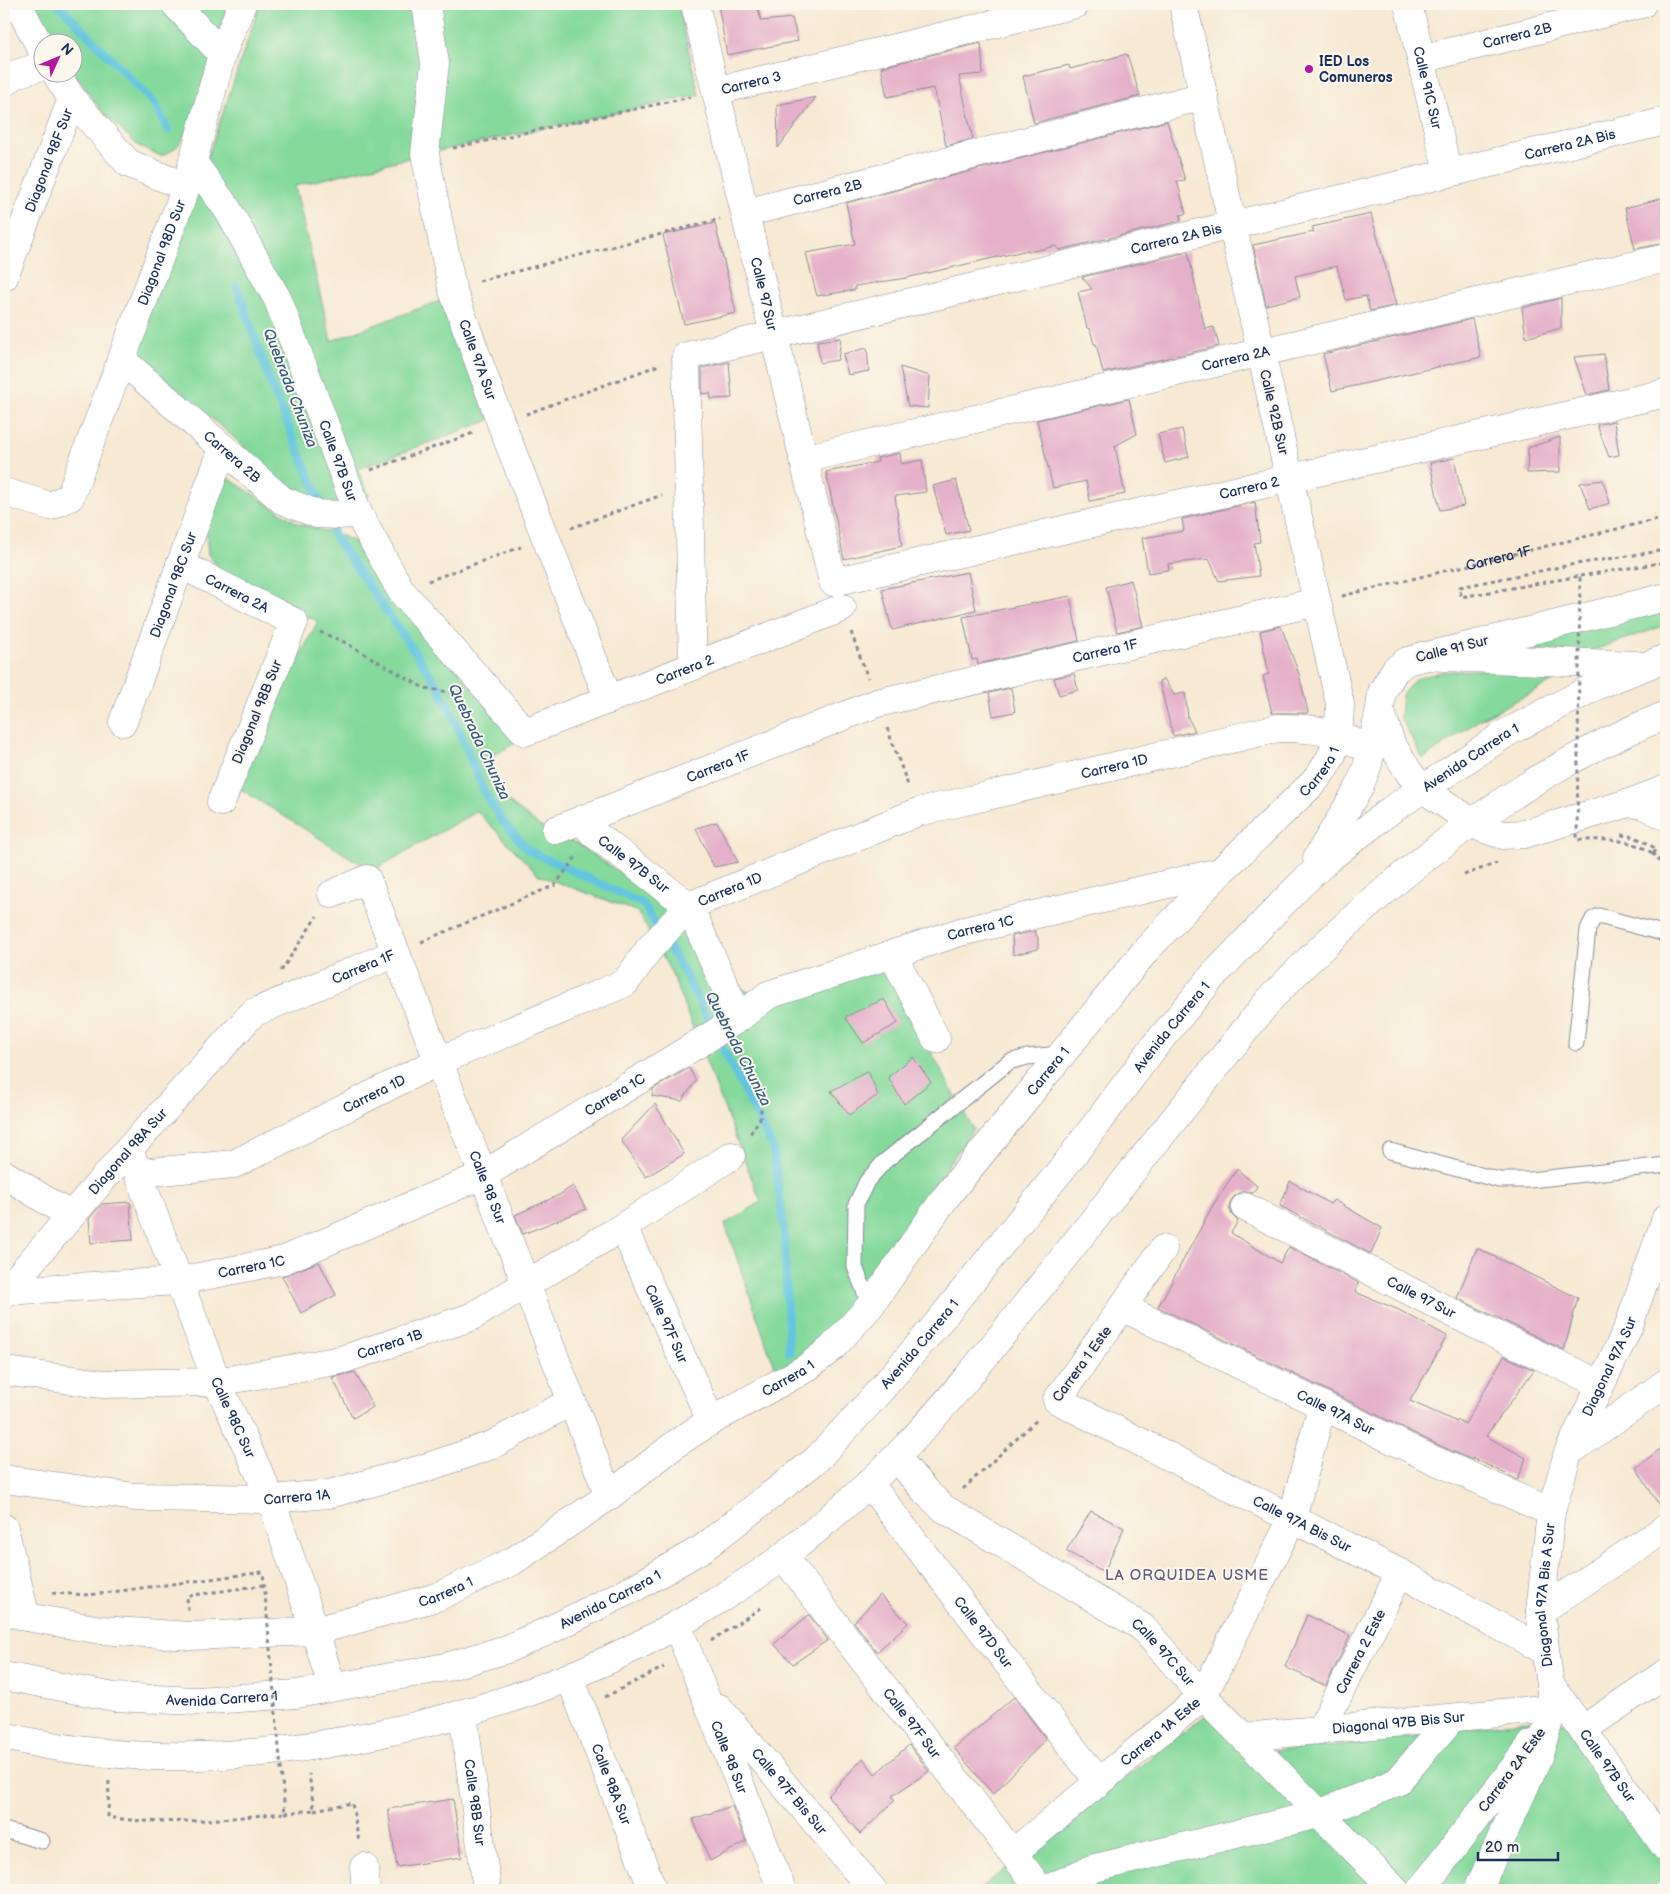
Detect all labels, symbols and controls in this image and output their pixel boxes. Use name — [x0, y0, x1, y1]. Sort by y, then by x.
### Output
street label: Carrera 2B — [1481, 18, 1554, 52]
north arrow — [32, 32, 82, 82]
text: N — [57, 40, 77, 59]
street label: Calle 91C Sur — [1410, 45, 1446, 132]
place label: IED Los Comuneros — [1319, 53, 1393, 86]
marker: IED Los Comuneros — [1303, 63, 1315, 75]
street label: Carrera 3 — [719, 67, 783, 98]
street label: Diagonal 98F Sur — [21, 105, 76, 215]
street label: Carrera 2A Bis — [1523, 125, 1617, 163]
street label: Carrera 2B — [791, 175, 864, 209]
street label: Diagonal 98D Sur — [134, 196, 189, 308]
street label: Carrera 2A Bis — [1129, 219, 1223, 258]
street label: Calle 97 Sur — [747, 255, 781, 333]
street label: Calle 97A Sur — [456, 317, 501, 403]
water label: Quebrada Chuniza — [259, 326, 321, 450]
street label: Carrera 2A — [1200, 342, 1272, 374]
street label: Calle 92B Sur — [1256, 368, 1292, 457]
street label: Calle 97B Sur — [315, 418, 362, 505]
street label: Carrera 2B — [200, 427, 265, 486]
street label: Carrera 2 — [1218, 472, 1281, 503]
street label: Diagonal 98C Sur — [146, 529, 200, 640]
street label: Carrera 1F — [1464, 542, 1533, 574]
street label: Carrera 2A — [202, 570, 272, 617]
street label: Calle 91 Sur — [1414, 632, 1491, 666]
street label: Carrera 1F — [1071, 635, 1140, 666]
street label: Carrera 2 — [653, 650, 717, 689]
street label: Diagonal 98B Sur — [228, 657, 286, 767]
water label: Quebrada Chuniza — [444, 681, 514, 803]
street label: Avenida Carrera 1 — [1419, 719, 1522, 795]
street label: Carrera 1 — [1296, 745, 1343, 800]
street label: Carrera 1F — [684, 746, 752, 786]
street label: Carrera 1D — [1079, 750, 1149, 782]
street label: Calle 97B Sur — [595, 831, 674, 897]
street label: Carrera 1D — [695, 868, 765, 910]
street label: Carrera 1C — [945, 911, 1015, 944]
street label: Carrera 1F — [329, 946, 397, 988]
street label: Avenida Carrera 1 — [1130, 978, 1213, 1075]
water label: Quebrada Chuniza — [701, 988, 775, 1110]
street label: Carrera 1 — [1023, 1043, 1073, 1099]
street label: Carrera 1C — [581, 1070, 648, 1120]
street label: Carrera 1D — [340, 1071, 408, 1117]
street label: Diagonal 98A Sur — [85, 1104, 171, 1198]
street label: Calle 98 Sur — [466, 1148, 510, 1227]
street label: Carrera 1C — [216, 1252, 286, 1282]
street label: Calle 97 Sur — [1384, 1272, 1460, 1322]
street label: Calle 97F Sur — [642, 1282, 692, 1366]
street label: Avenida Carrera 1 — [877, 1295, 962, 1392]
street label: Diagonal 97A Sur — [1578, 1313, 1640, 1419]
street label: Carrera 1 Este — [1049, 1323, 1115, 1405]
street label: Carrera 1B — [355, 1325, 425, 1363]
street label: Carrera 1 — [759, 1356, 818, 1400]
street label: Calle 98C Sur — [207, 1374, 260, 1461]
street label: Calle 97A Sur — [1294, 1386, 1378, 1439]
street label: Carrera 1A — [263, 1485, 331, 1508]
street label: Calle 97A Bis Sur — [1250, 1492, 1355, 1556]
street label: Diagonal 97A Bis A Sur — [1532, 1521, 1558, 1668]
street label: Avenida Carrera 1 — [557, 1566, 664, 1632]
district label: LA ORQUIDEA USME — [1105, 1566, 1269, 1585]
street label: Carrera 1 — [416, 1573, 476, 1610]
street label: Calle 97D Sur — [951, 1593, 1017, 1672]
street label: Carrera 2 Este — [1332, 1606, 1389, 1697]
street label: Calle 97C Sur — [1129, 1614, 1199, 1690]
street label: Calle 97F Sur — [879, 1684, 945, 1762]
street label: Avenida Carrera 1 — [166, 1687, 278, 1710]
street label: Carrera 1A Este — [1117, 1693, 1204, 1769]
street label: Diagonal 97B Bis Sur — [1331, 1708, 1466, 1737]
street label: Calle 98 Sur — [707, 1718, 752, 1797]
street label: Carrera 2A Este — [1475, 1724, 1549, 1816]
street label: Calle 97B Sur — [1576, 1726, 1640, 1806]
street label: Calle 98A Sur — [588, 1741, 635, 1828]
street label: Calle 97F Bis Sur — [748, 1745, 831, 1839]
street label: Calle 98B Sur — [461, 1758, 489, 1847]
scale bar — [1478, 1829, 1558, 1861]
text: 20 m — [1485, 1838, 1519, 1857]

